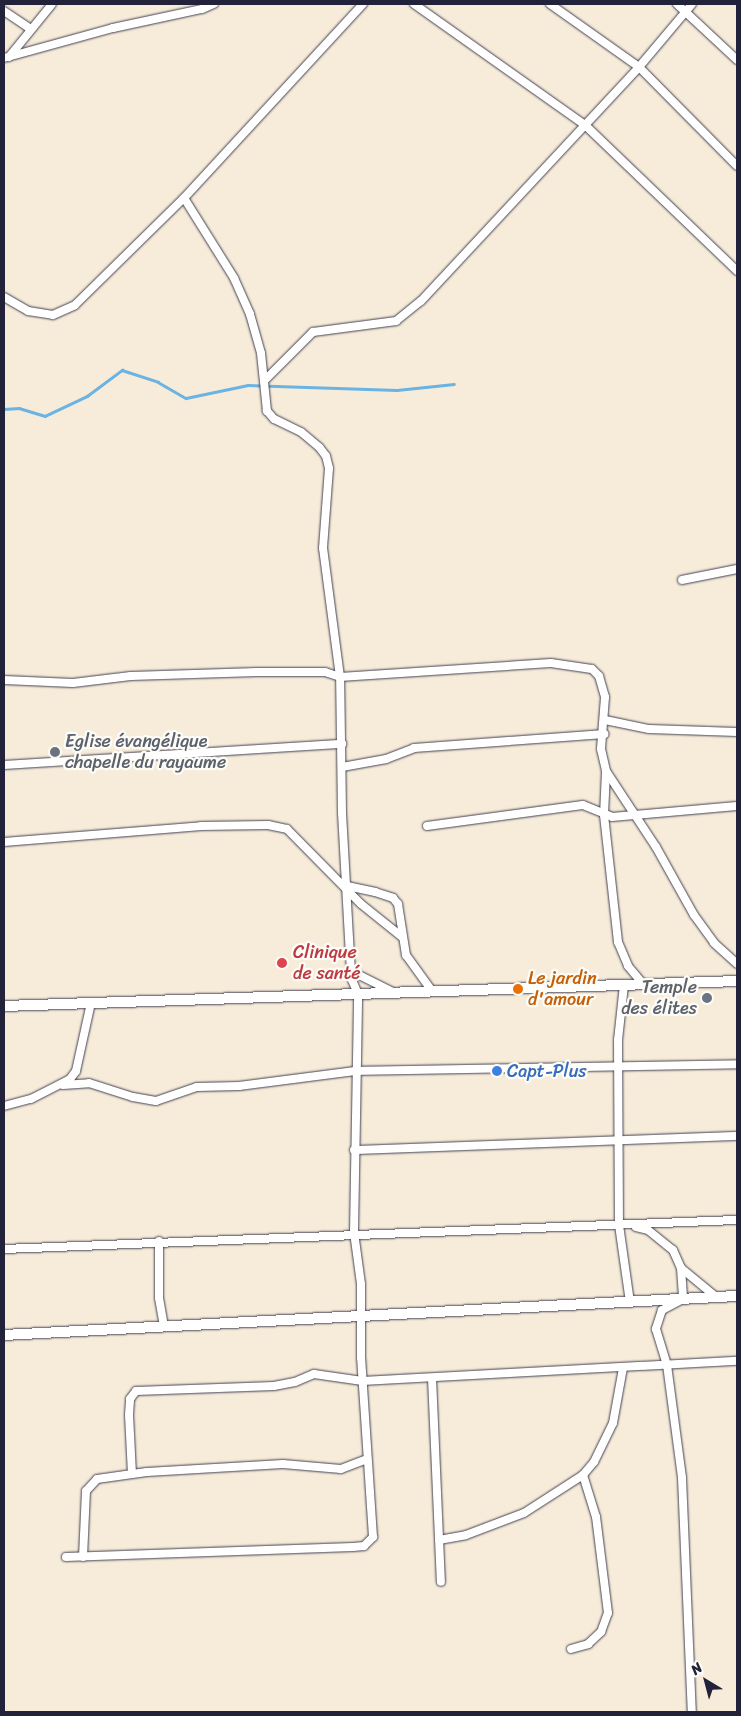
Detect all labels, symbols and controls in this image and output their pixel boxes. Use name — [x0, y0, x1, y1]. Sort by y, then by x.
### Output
place label: Eglise évangélique chapelle du rayaume — [65, 731, 226, 774]
marker: Eglise évangélique chapelle du rayaume — [49, 746, 61, 758]
place label: Clinique de santé — [293, 942, 360, 984]
marker: Clinique de santé — [275, 956, 289, 970]
place label: Le jardin d'amour — [528, 968, 597, 1011]
place label: Temple des élites — [621, 977, 697, 1020]
marker: Le jardin d'amour — [512, 983, 524, 995]
marker: Temple des élites — [701, 992, 713, 1004]
place label: Capt-Plus — [507, 1060, 587, 1082]
marker: Capt-Plus — [491, 1065, 503, 1077]
north arrow — [681, 1656, 731, 1706]
text: N — [685, 1656, 708, 1682]

